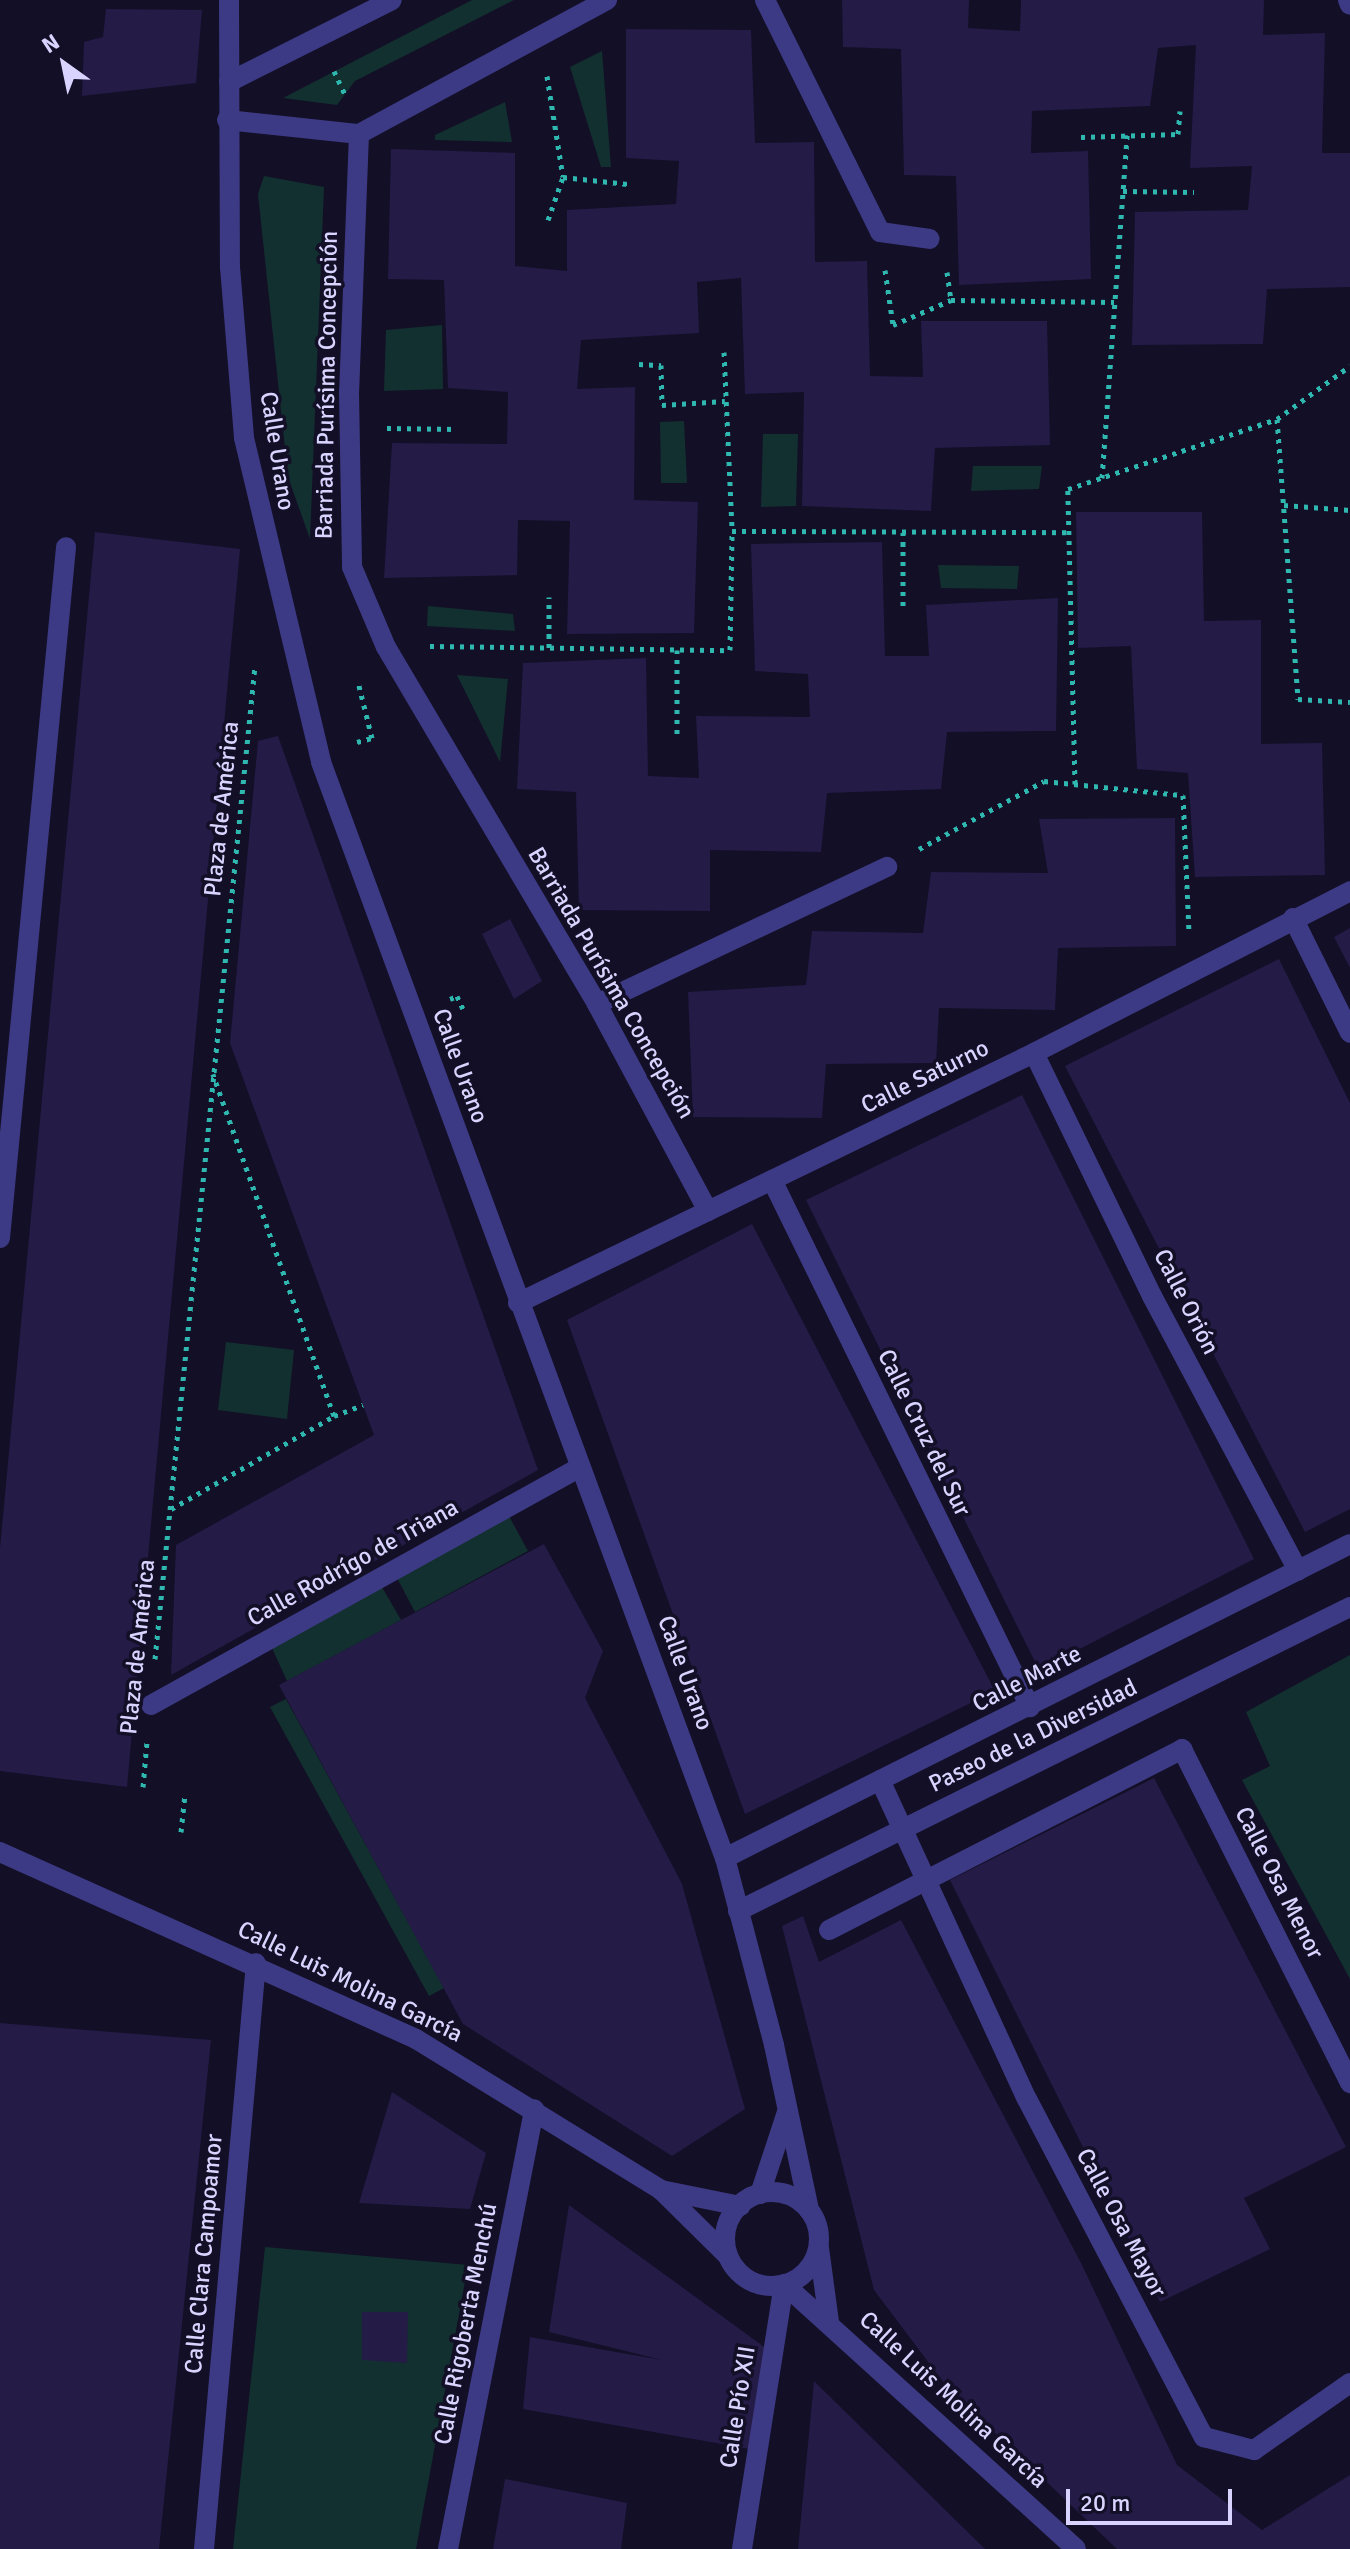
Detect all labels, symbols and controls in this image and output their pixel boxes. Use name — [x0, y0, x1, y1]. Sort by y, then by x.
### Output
north arrow — [24, 24, 104, 104]
text: N — [37, 28, 64, 59]
street label: Barriada Purísima Concepción — [310, 230, 344, 540]
street label: Calle Urano — [253, 390, 301, 512]
street label: Plaza de América — [198, 720, 246, 898]
street label: Barriada Purísima Concepción — [521, 842, 701, 1124]
street label: Calle Urano — [426, 1005, 494, 1127]
street label: Calle Saturno — [856, 1034, 994, 1120]
street label: Calle Orión — [1147, 1244, 1225, 1360]
street label: Calle Cruz del Sur — [871, 1345, 977, 1521]
street label: Calle Rodrígo de Triana — [243, 1493, 463, 1633]
street label: Plaza de América — [114, 1558, 162, 1736]
street label: Calle Urano — [651, 1612, 719, 1734]
street label: Calle Marte — [968, 1639, 1086, 1719]
street label: Paseo de la Diversidad — [924, 1673, 1142, 1799]
street label: Calle Osa Menor — [1228, 1802, 1330, 1964]
street label: Calle Luis Molina García — [233, 1915, 467, 2049]
street label: Calle Clara Campoamor — [179, 2133, 229, 2375]
street label: Calle Osa Mayor — [1070, 2144, 1172, 2302]
street label: Calle Rigoberta Menchú — [428, 2201, 504, 2447]
street label: Calle Luis Molina García — [853, 2305, 1053, 2495]
street label: Calle Pío XII — [714, 2344, 762, 2470]
scale bar — [1070, 2473, 1236, 2523]
text: 20 m — [1080, 2488, 1130, 2518]

